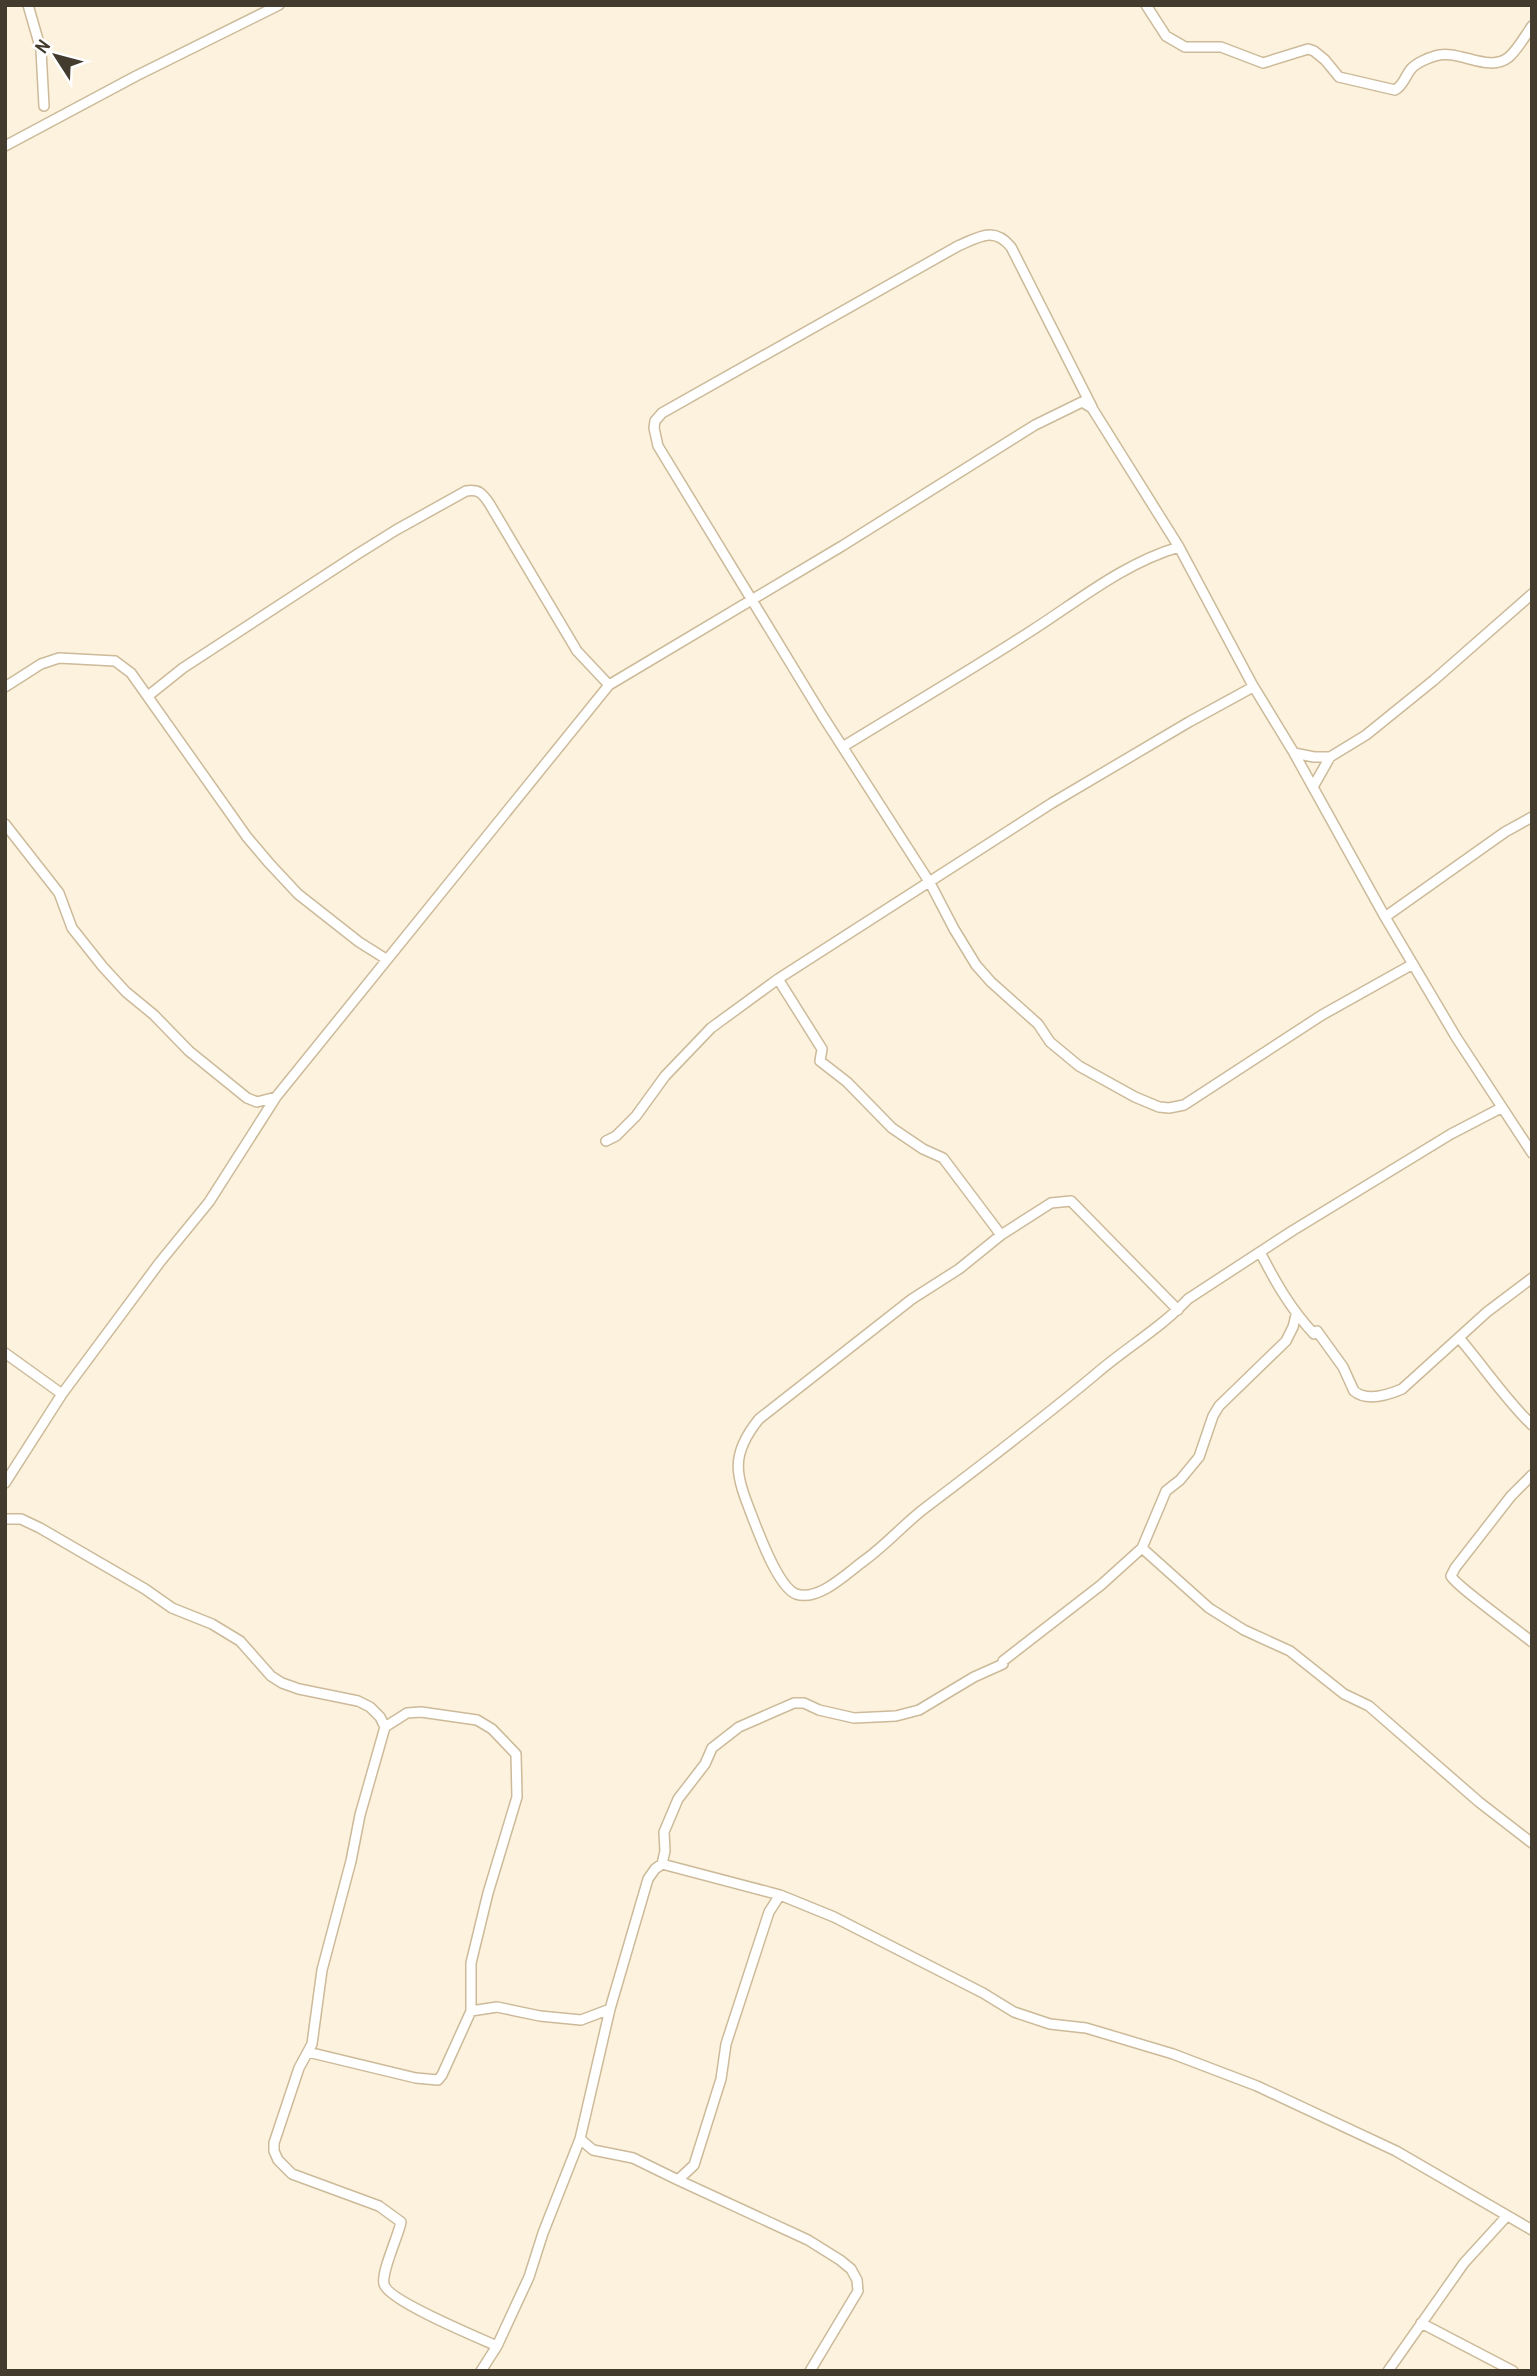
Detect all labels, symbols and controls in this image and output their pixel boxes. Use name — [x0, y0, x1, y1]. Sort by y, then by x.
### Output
north arrow — [21, 21, 91, 91]
text: N — [28, 34, 56, 58]

